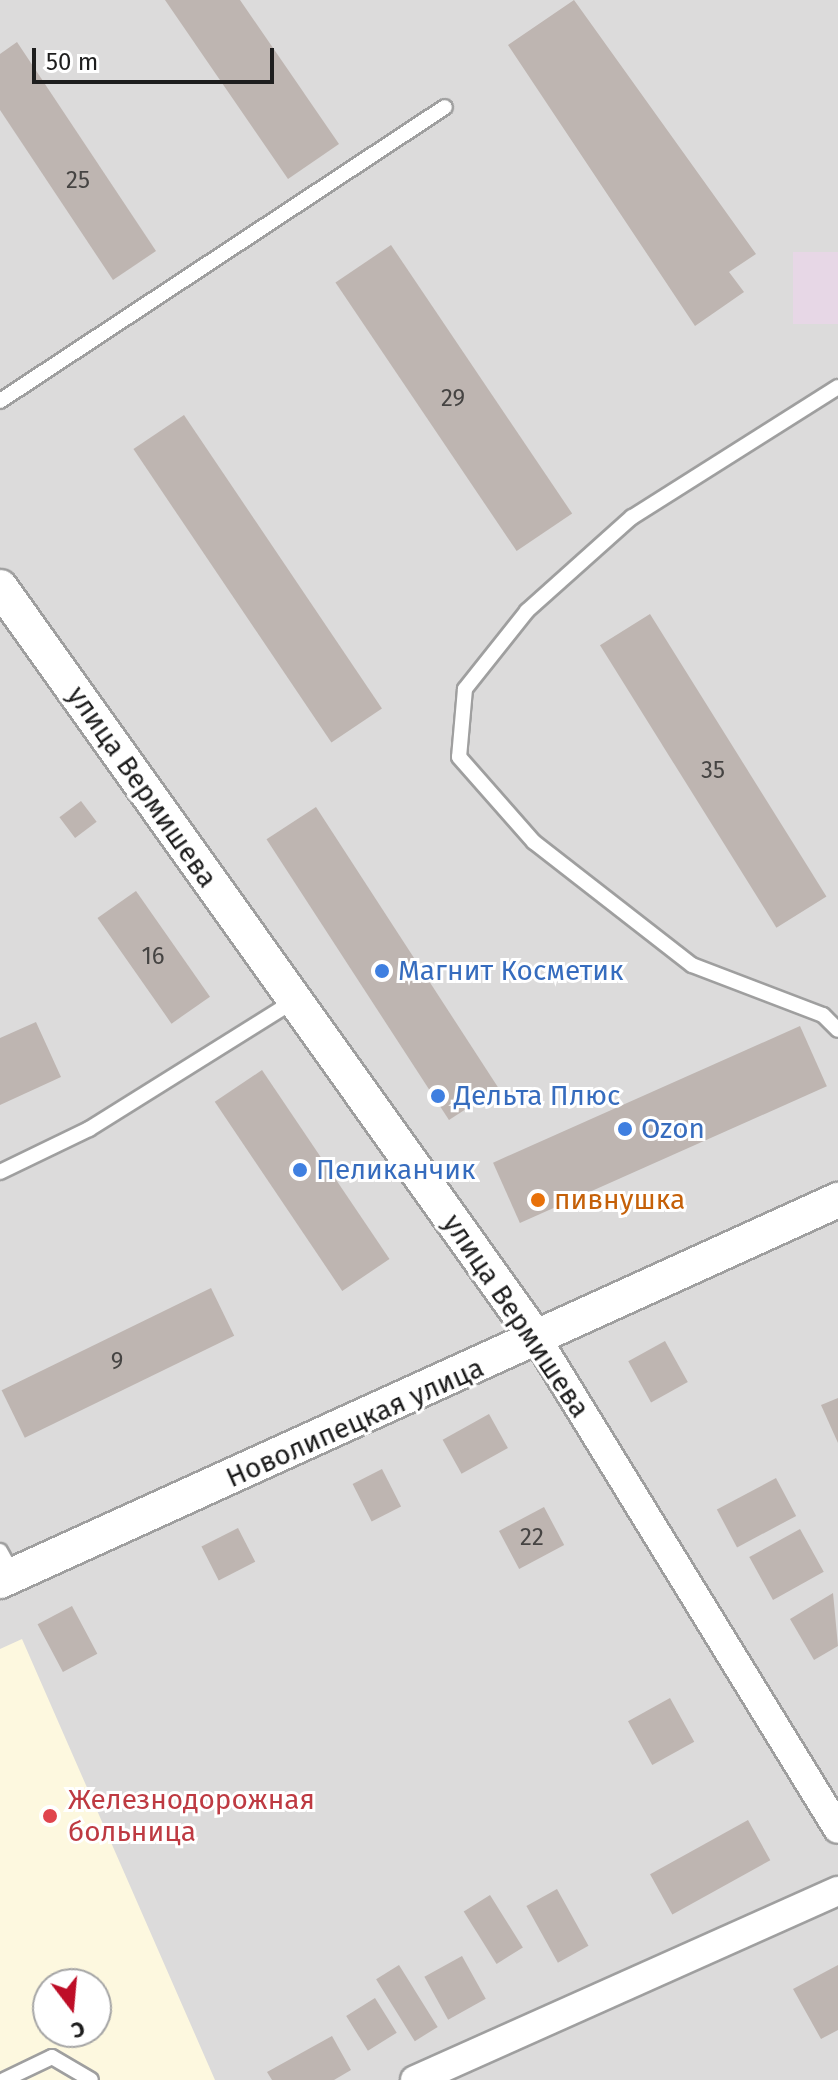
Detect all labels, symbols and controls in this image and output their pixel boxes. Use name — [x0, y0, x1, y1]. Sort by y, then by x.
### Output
scale bar — [36, 32, 278, 82]
text: 50 m — [46, 48, 98, 76]
house number: 25 — [66, 167, 90, 195]
house number: 29 — [441, 385, 465, 413]
street label: улица Вермишева — [60, 680, 224, 894]
house number: 35 — [701, 757, 725, 785]
house number: 16 — [141, 943, 165, 971]
place label: Магнит Косметик — [398, 954, 624, 988]
marker: Магнит Косметик — [373, 962, 391, 980]
place label: Дельта Плюс — [454, 1079, 620, 1113]
marker: Дельта Плюс — [429, 1087, 447, 1105]
place label: Ozon — [641, 1112, 705, 1146]
marker: Ozon — [616, 1120, 634, 1138]
place label: Пеликанчик — [316, 1153, 476, 1187]
marker: Пеликанчик — [291, 1161, 309, 1179]
place label: пивнушка — [554, 1183, 685, 1217]
marker: пивнушка — [529, 1191, 547, 1209]
street label: улица Вермишева — [435, 1208, 597, 1424]
house number: 9 — [111, 1348, 123, 1376]
street label: Новолипецкая улица — [221, 1351, 489, 1495]
house number: 22 — [520, 1524, 544, 1552]
place label: Железнодорожная больница — [68, 1783, 315, 1849]
marker: Железнодорожная больница — [39, 1805, 61, 1827]
north arrow — [32, 1968, 112, 2048]
text: С — [68, 2015, 88, 2044]

